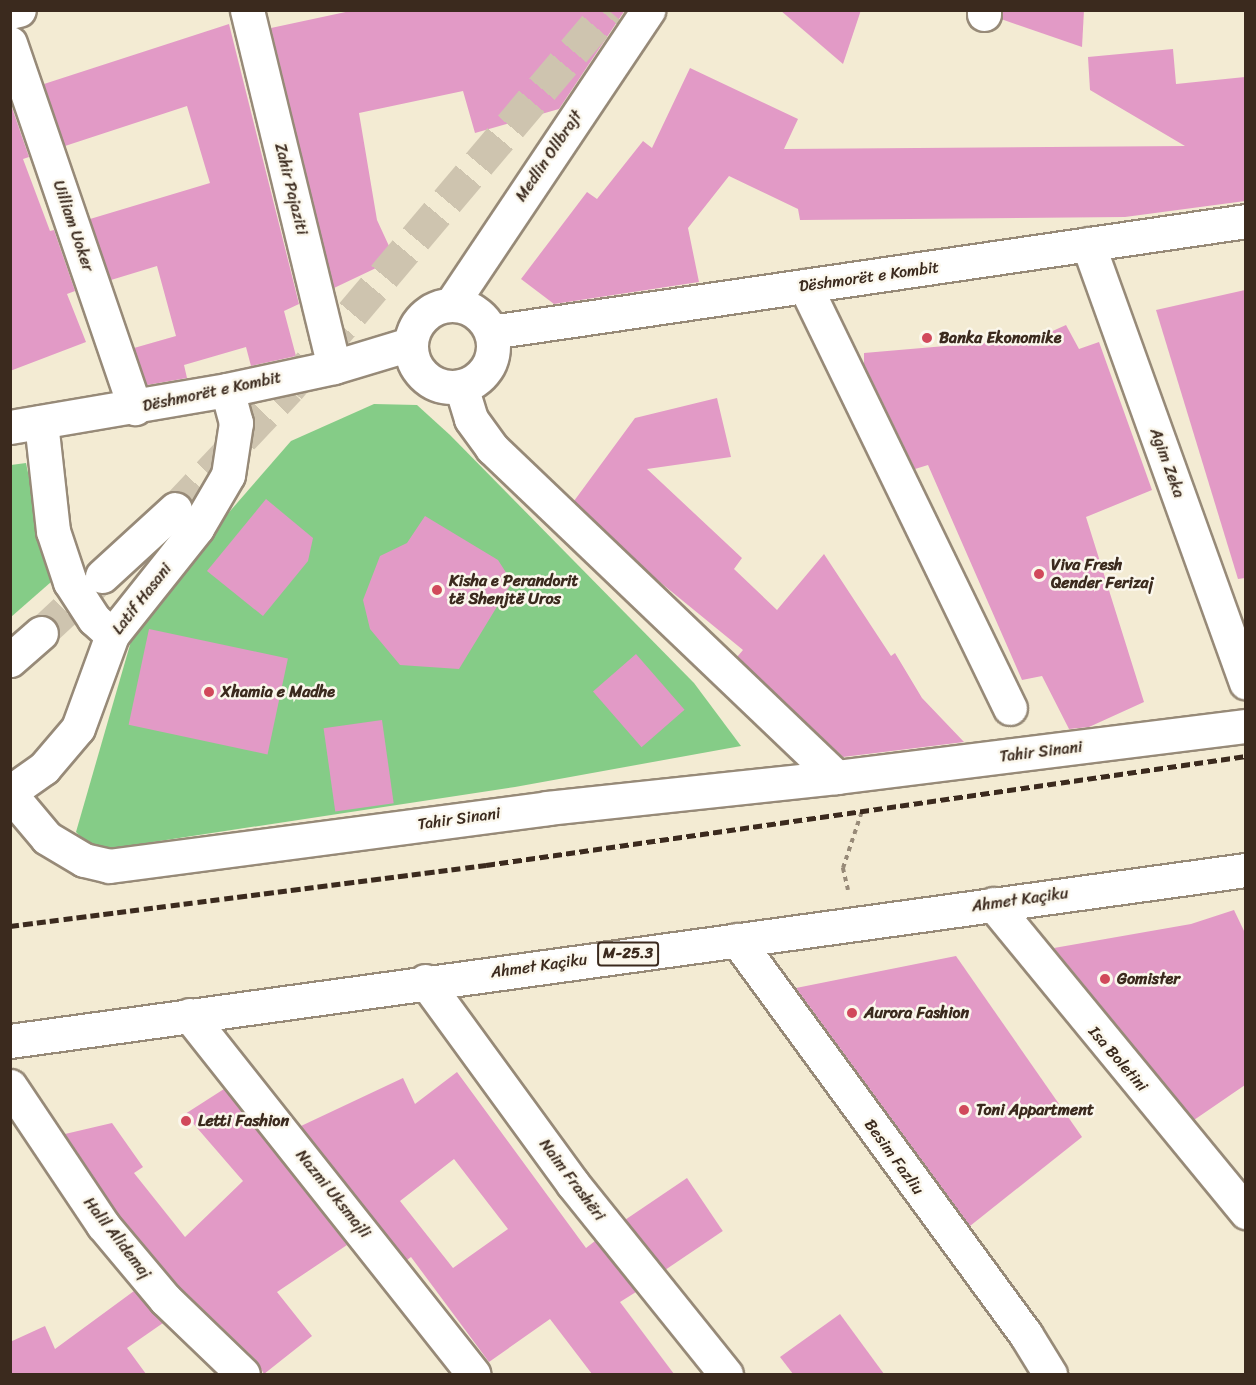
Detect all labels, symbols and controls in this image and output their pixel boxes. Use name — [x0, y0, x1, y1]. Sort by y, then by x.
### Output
street label: Medlin Ollbrajt — [511, 107, 587, 205]
street label: Zahir Pajaziti — [270, 141, 312, 237]
street label: Uilliam Uoker — [48, 178, 98, 274]
street label: Dëshmorët e Kombit — [797, 258, 941, 296]
place label: Banka Ekonomike — [939, 328, 1062, 348]
marker: Banka Ekonomike — [920, 331, 934, 345]
street label: Dëshmorët e Kombit — [141, 368, 283, 416]
street label: Agim Zeka — [1146, 425, 1188, 501]
place label: Viva Fresh Qender Ferizaj — [1051, 555, 1154, 593]
street label: Latif Hasani — [108, 559, 176, 639]
marker: Viva Fresh Qender Ferizaj — [1032, 567, 1046, 581]
place label: Kisha e Perandorit të Shenjtë Uros — [449, 571, 579, 609]
marker: Kisha e Perandorit të Shenjtë Uros — [430, 583, 444, 597]
place label: Xhamia e Madhe — [221, 682, 335, 702]
marker: Xhamia e Madhe — [202, 685, 216, 699]
street label: Tahir Sinani — [999, 737, 1083, 767]
street label: Tahir Sinani — [416, 804, 502, 834]
street label: Ahmet Kaçiku — [971, 884, 1069, 916]
road number: M-25.3 — [596, 942, 660, 966]
street label: Ahmet Kaçiku — [490, 950, 588, 982]
place label: Gomister — [1117, 969, 1180, 989]
marker: Gomister — [1098, 972, 1112, 986]
place label: Aurora Fashion — [864, 1003, 970, 1023]
marker: Aurora Fashion — [845, 1006, 859, 1020]
street label: Isa Boletini — [1084, 1022, 1152, 1096]
place label: Toni Appartment — [976, 1100, 1094, 1120]
marker: Toni Appartment — [957, 1103, 971, 1117]
place label: Letti Fashion — [198, 1111, 289, 1131]
marker: Letti Fashion — [179, 1114, 193, 1128]
street label: Besim Fazliu — [860, 1116, 928, 1198]
street label: Naim Frashëri — [535, 1135, 609, 1225]
street label: Nazmi Uksmajli — [291, 1146, 375, 1242]
street label: Halil Alidemaj — [79, 1193, 155, 1283]

